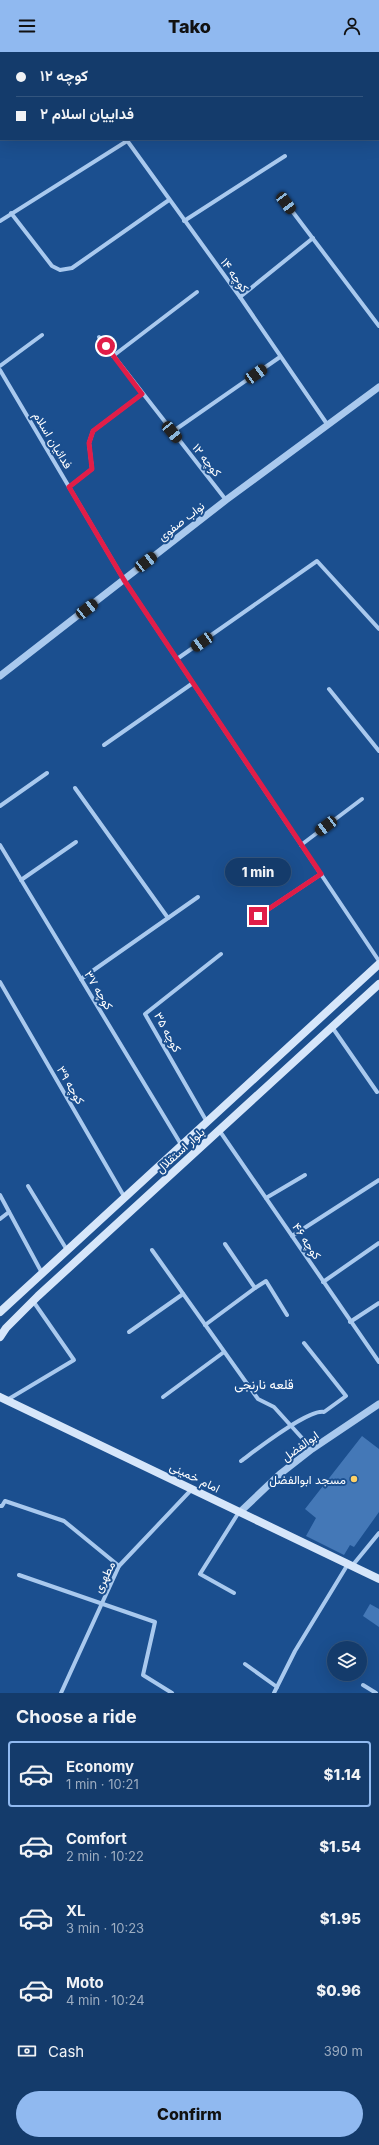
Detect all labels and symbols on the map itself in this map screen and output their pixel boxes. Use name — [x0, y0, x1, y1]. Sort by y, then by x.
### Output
car — [274, 190, 298, 216]
street label: کوچه ۱۴ — [217, 255, 252, 296]
route start — [97, 337, 115, 355]
car — [243, 362, 269, 386]
street label: فدائیان اسلام — [29, 409, 76, 472]
car — [160, 419, 184, 445]
street label: کوچه ۱۲ — [189, 440, 225, 480]
street label: نواب صفوی — [155, 498, 208, 545]
car — [133, 550, 159, 574]
car — [74, 597, 100, 621]
car — [189, 630, 215, 654]
car — [313, 814, 339, 838]
callout: 1 min — [225, 858, 291, 886]
route end — [249, 907, 267, 925]
street label: کوچه ۳۷ — [81, 968, 117, 1013]
street label: کوچه ۳۵ — [150, 1009, 185, 1055]
street label: کوچه ۳۹ — [53, 1063, 88, 1107]
street label: بلوار استقلال — [152, 1124, 208, 1177]
street label: کوچه ۴۶ — [288, 1220, 325, 1263]
district label: قلعه نارنجی — [234, 1376, 294, 1393]
street label: ابوالفضل — [279, 1428, 322, 1465]
street label: امام خمینی — [167, 1458, 223, 1496]
place label: مسجد ابوالفضل — [269, 1472, 346, 1488]
marker: مسجد ابوالفضل — [349, 1474, 359, 1484]
street label: مطهری — [90, 1559, 119, 1596]

